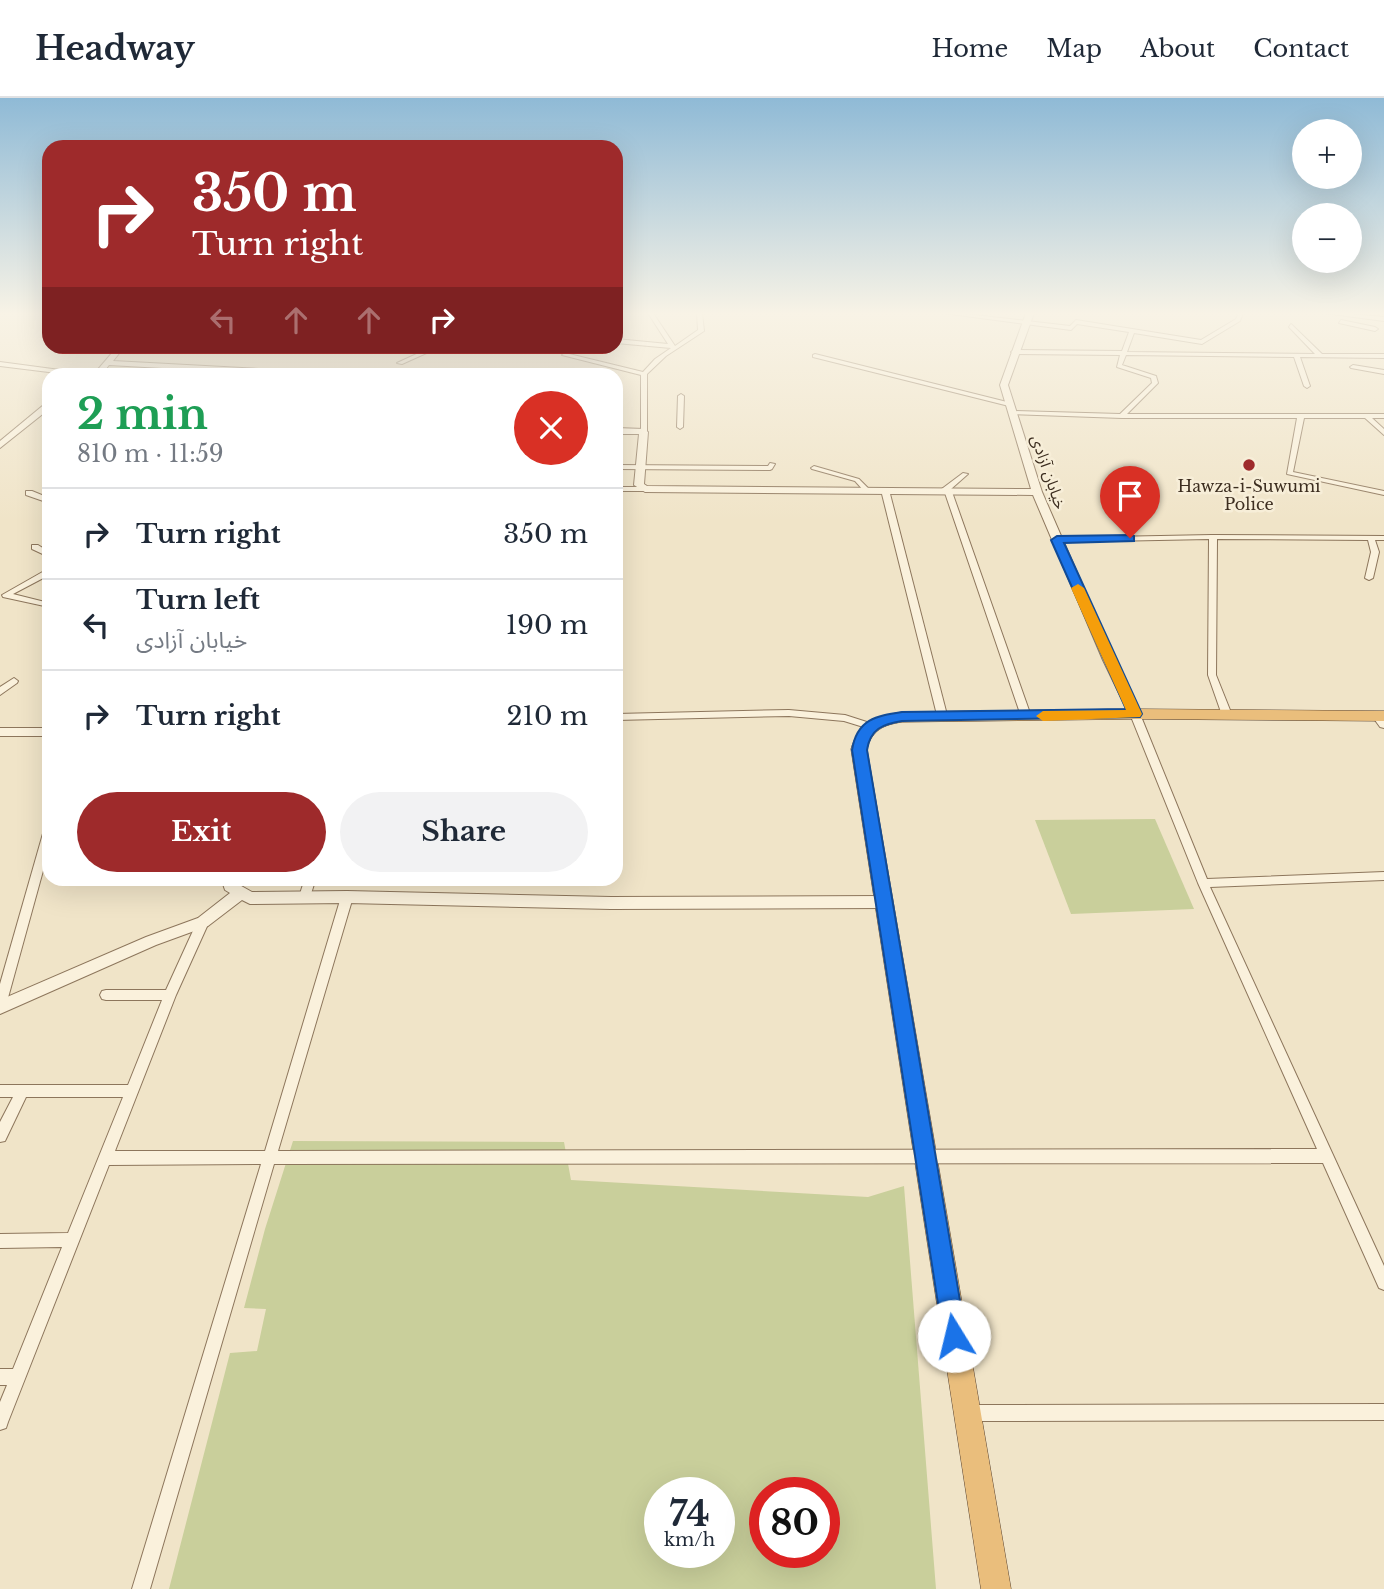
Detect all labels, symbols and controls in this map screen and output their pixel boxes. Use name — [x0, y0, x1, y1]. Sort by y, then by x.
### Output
text: Headway — [35, 28, 195, 69]
text: Home — [932, 34, 1008, 63]
text: Map — [1046, 34, 1102, 63]
text: About — [1140, 34, 1215, 63]
text: Contact — [1253, 34, 1349, 63]
map controls — [1292, 119, 1362, 273]
button: + — [1292, 119, 1362, 189]
text: 350 m — [192, 163, 357, 224]
icon: right — [77, 168, 168, 259]
button: − — [1292, 203, 1362, 273]
text: Turn right — [192, 224, 363, 264]
icon: left — [204, 301, 242, 339]
icon: ahead — [277, 301, 315, 339]
icon: ahead — [350, 301, 388, 339]
icon: right — [423, 301, 461, 339]
text: 2 min — [77, 388, 208, 440]
button: close — [514, 391, 588, 465]
street label: خیابان آزادی — [1027, 432, 1071, 512]
text: 810 m · 11:59 — [77, 440, 224, 468]
marker: Hawza-i-Suwumi Police — [1241, 457, 1257, 473]
pin — [1100, 466, 1160, 538]
place label: Hawza-i-Suwumi Police — [1177, 476, 1321, 514]
icon: arrive — [1111, 477, 1149, 515]
icon: right — [77, 515, 115, 553]
text: Turn right — [136, 518, 281, 550]
text: 350 m — [503, 518, 588, 550]
text: Turn left — [136, 584, 260, 616]
icon: left — [77, 606, 115, 644]
text: 190 m — [506, 609, 588, 641]
text: خیابان آزادی — [136, 626, 247, 654]
icon: right — [77, 697, 115, 735]
text: Turn right — [136, 700, 281, 732]
text: 210 m — [506, 700, 588, 732]
button: Exit — [77, 792, 326, 872]
button: Share — [340, 792, 588, 872]
position arrow — [917, 1299, 991, 1373]
speed limit sign: 80 — [749, 1477, 840, 1568]
text: 74 — [669, 1492, 710, 1535]
text: km/h — [664, 1529, 715, 1551]

